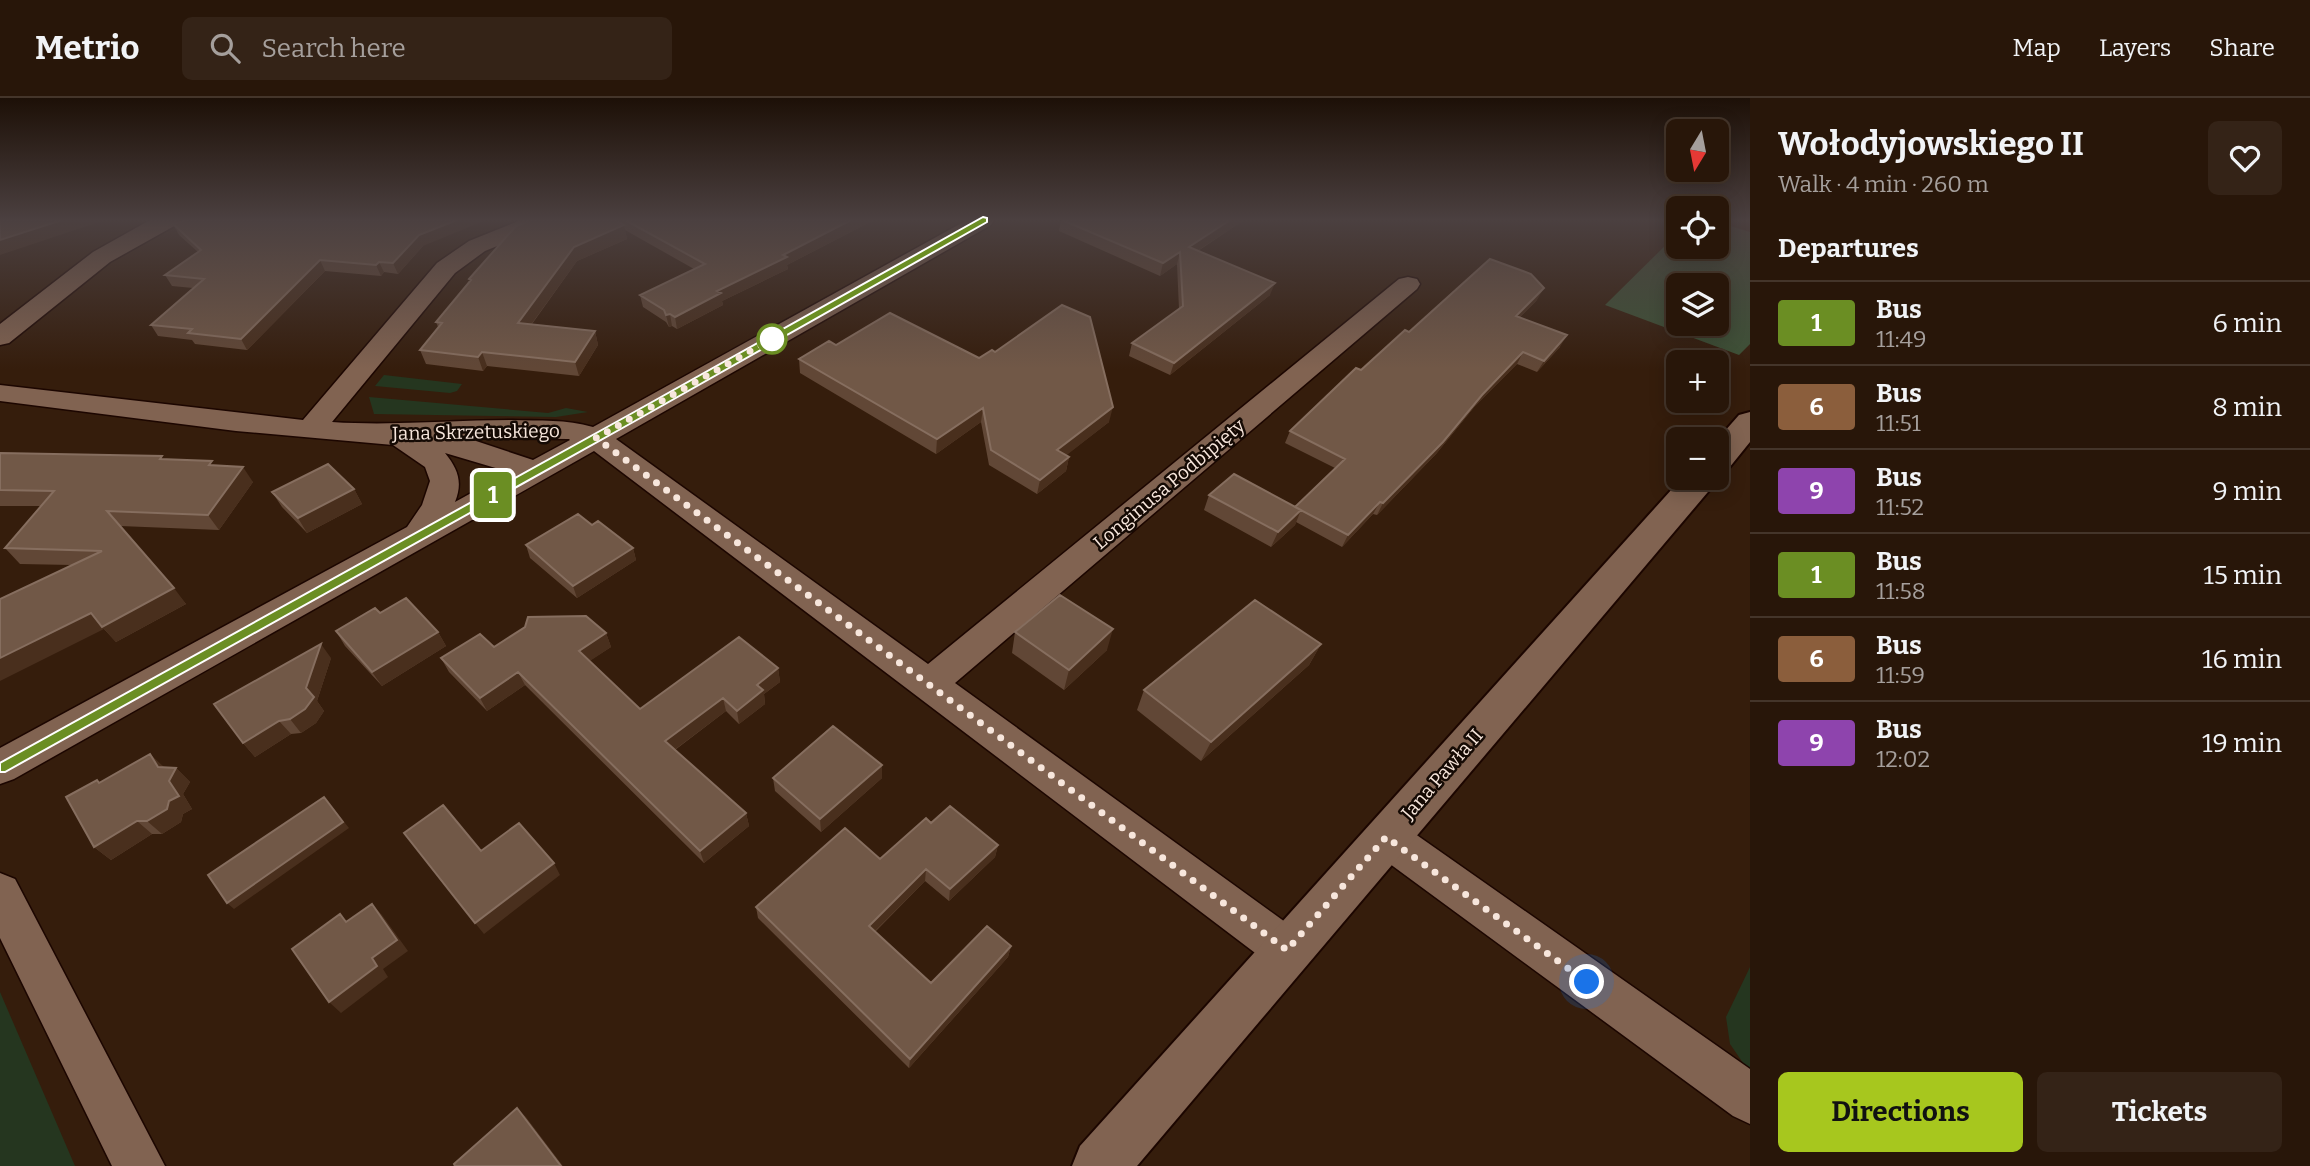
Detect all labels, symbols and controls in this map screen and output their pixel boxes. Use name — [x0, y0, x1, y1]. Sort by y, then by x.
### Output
search box — [182, 17, 672, 80]
text: Metrio — [35, 28, 140, 68]
icon: search — [206, 29, 244, 67]
text: Search here — [262, 33, 406, 64]
text: Map — [2013, 34, 2061, 62]
text: Layers — [2099, 34, 2171, 62]
text: Share — [2209, 34, 2275, 62]
north arrow — [1666, 119, 1729, 182]
map controls — [1666, 119, 1729, 490]
button: heart — [2208, 121, 2282, 195]
text: Wołodyjowskiego II — [1778, 124, 2084, 164]
text: Walk · 4 min · 260 m — [1778, 170, 1989, 198]
button: locate — [1666, 196, 1729, 259]
text: Departures — [1778, 233, 1919, 264]
button: layers — [1666, 273, 1729, 336]
text: Bus — [1876, 294, 1922, 325]
text: 6 min — [2213, 308, 2282, 339]
text: 1 — [1811, 309, 1822, 337]
unlabelled marker — [757, 324, 787, 354]
text: 11:49 — [1876, 325, 1926, 353]
button: + — [1666, 350, 1729, 413]
text: Bus — [1876, 378, 1922, 409]
text: 8 min — [2212, 392, 2282, 423]
text: 6 — [1809, 393, 1824, 421]
text: 11:51 — [1876, 409, 1921, 437]
street label: Longinusa Podbipięty — [1089, 413, 1250, 554]
street label: Jana Skrzetuskiego — [391, 419, 560, 445]
button: − — [1666, 427, 1729, 490]
text: Bus — [1876, 462, 1922, 493]
line badge: 1 — [470, 472, 516, 518]
text: 9 min — [2213, 476, 2282, 507]
text: 9 — [1809, 477, 1824, 505]
text: 1 — [488, 481, 498, 509]
text: 11:52 — [1876, 493, 1924, 521]
text: Bus — [1876, 546, 1922, 577]
text: 15 min — [2203, 560, 2282, 591]
text: 1 — [1811, 561, 1822, 589]
text: 11:58 — [1876, 577, 1926, 605]
text: Bus — [1876, 630, 1922, 661]
text: 16 min — [2202, 644, 2282, 675]
text: 6 — [1809, 645, 1824, 673]
text: 11:59 — [1876, 661, 1925, 689]
text: Bus — [1876, 714, 1922, 745]
street label: Jana Pawła II — [1396, 724, 1488, 825]
text: 19 min — [2202, 728, 2282, 759]
text: 9 — [1809, 729, 1824, 757]
text: 12:02 — [1876, 745, 1930, 773]
your location — [1569, 964, 1604, 999]
button: Directions — [1778, 1072, 2023, 1152]
button: Tickets — [2037, 1072, 2282, 1152]

